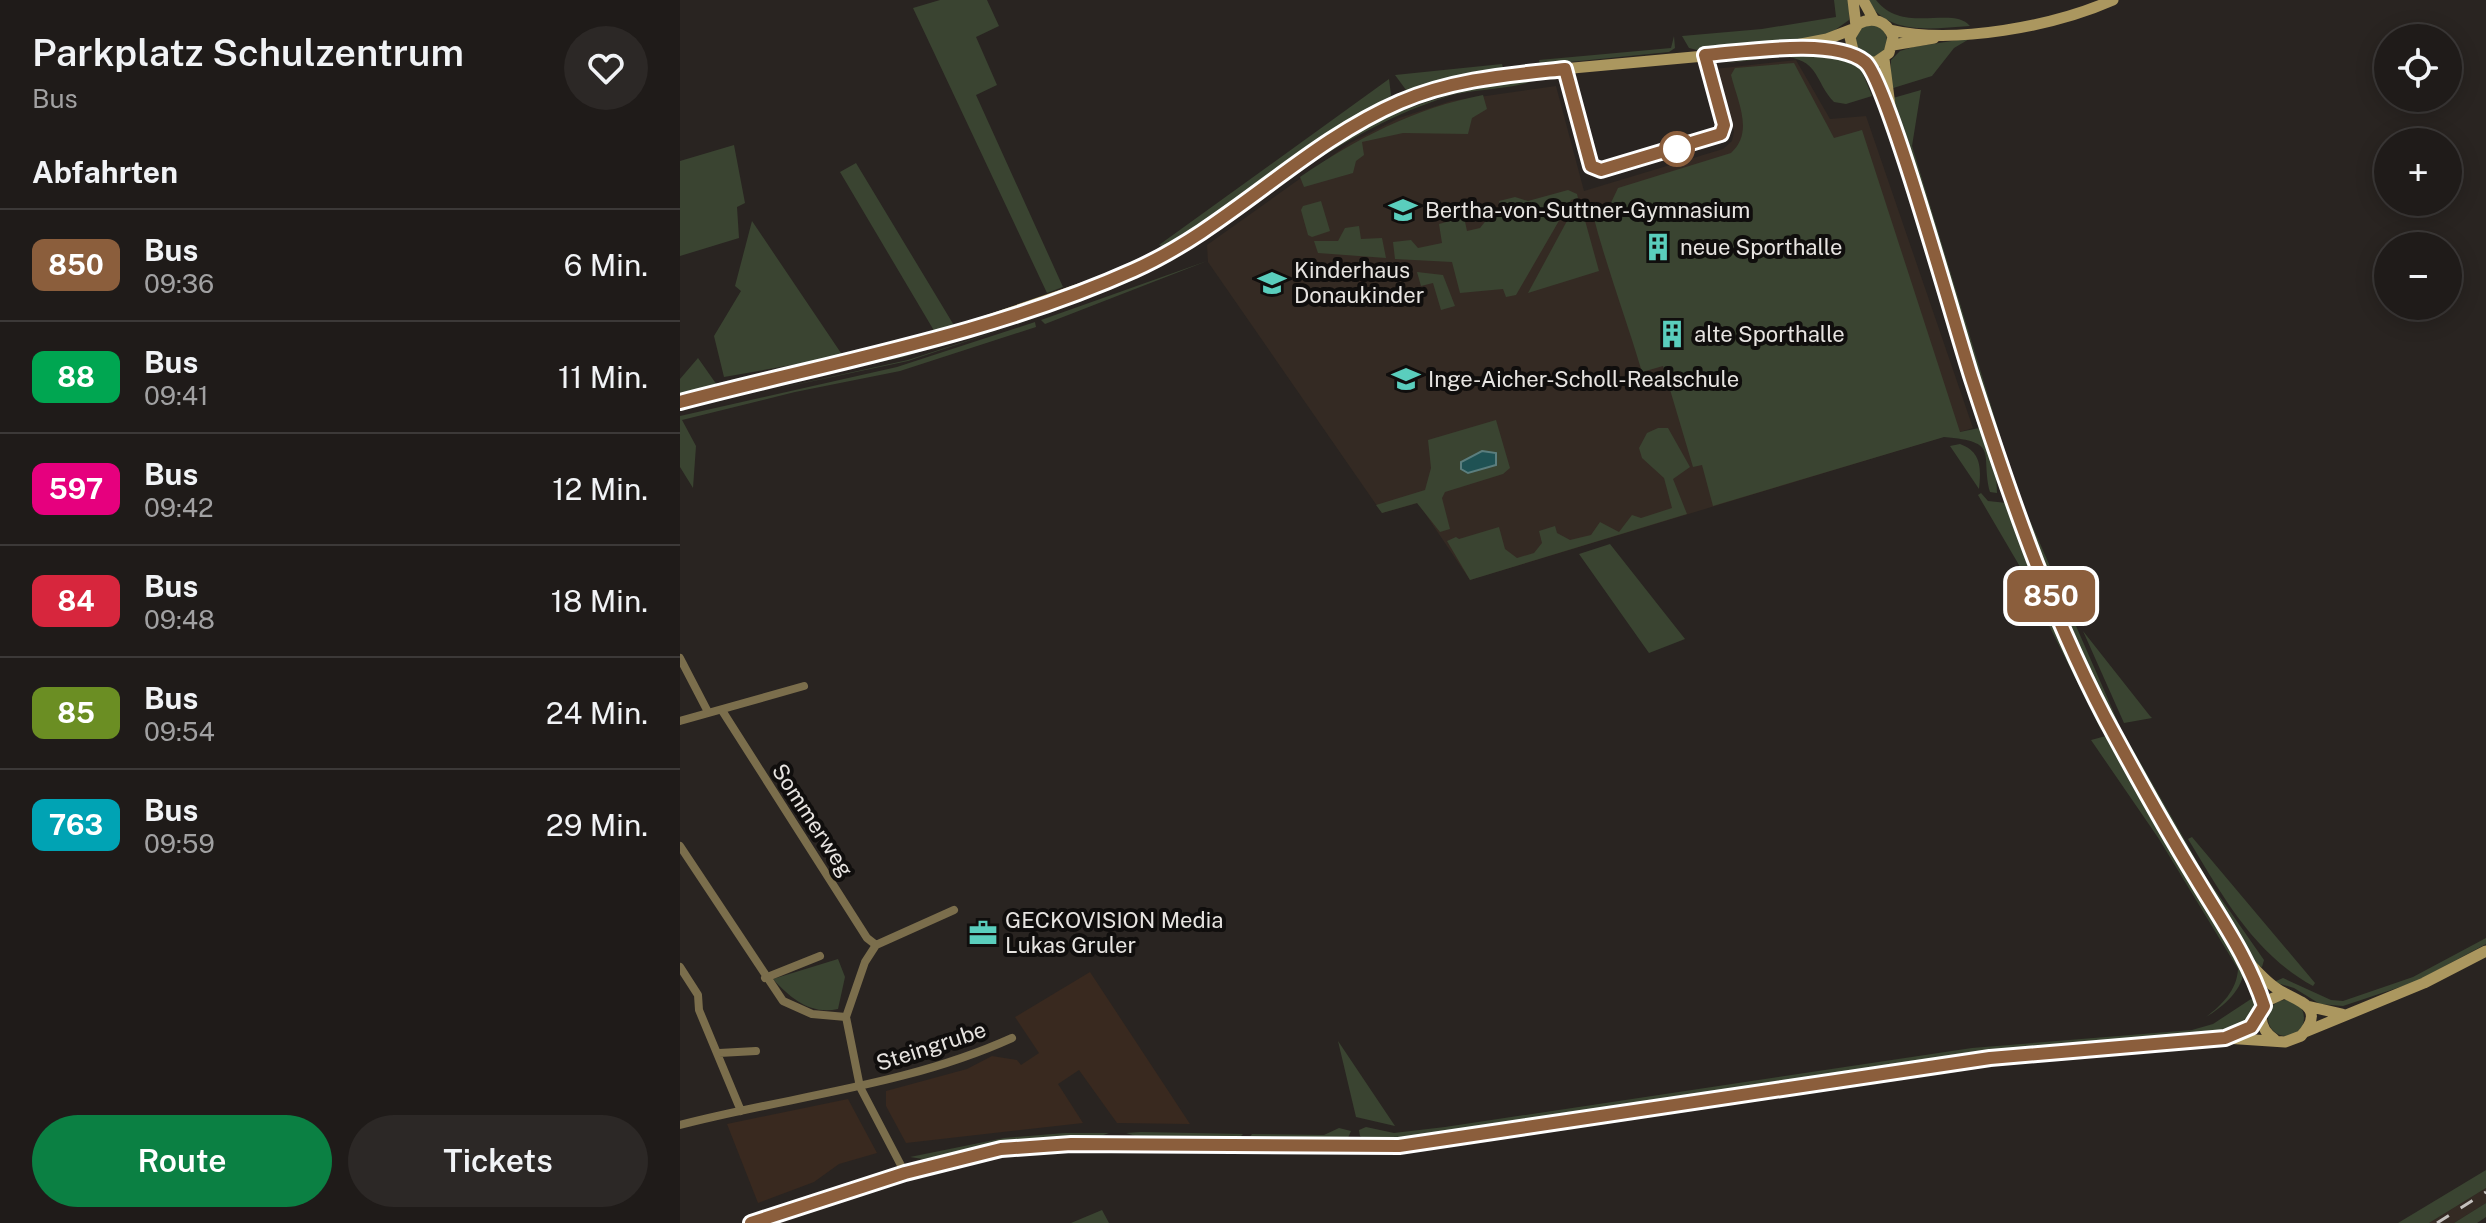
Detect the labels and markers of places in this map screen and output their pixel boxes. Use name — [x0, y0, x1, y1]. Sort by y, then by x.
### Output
unlabelled marker — [1660, 132, 1694, 166]
school or university icon: Bertha-von-Suttner-Gymnasium — [1388, 195, 1418, 225]
place label: Bertha-von-Suttner-Gymnasium — [1425, 197, 1750, 223]
building icon: neue Sporthalle — [1643, 232, 1673, 262]
place label: neue Sporthalle — [1680, 234, 1842, 260]
place label: Kinderhaus Donaukinder — [1294, 257, 1424, 308]
school or university icon: Kinderhaus Donaukinder — [1257, 268, 1287, 298]
building icon: alte Sporthalle — [1657, 319, 1687, 349]
place label: alte Sporthalle — [1694, 321, 1845, 347]
school or university icon: Inge-Aicher-Scholl-Realschule — [1391, 364, 1421, 394]
place label: Inge-Aicher-Scholl-Realschule — [1428, 366, 1739, 392]
place label: GECKOVISION Media Lukas Gruler — [1005, 907, 1223, 958]
office icon: GECKOVISION Media Lukas Gruler — [968, 918, 998, 948]

